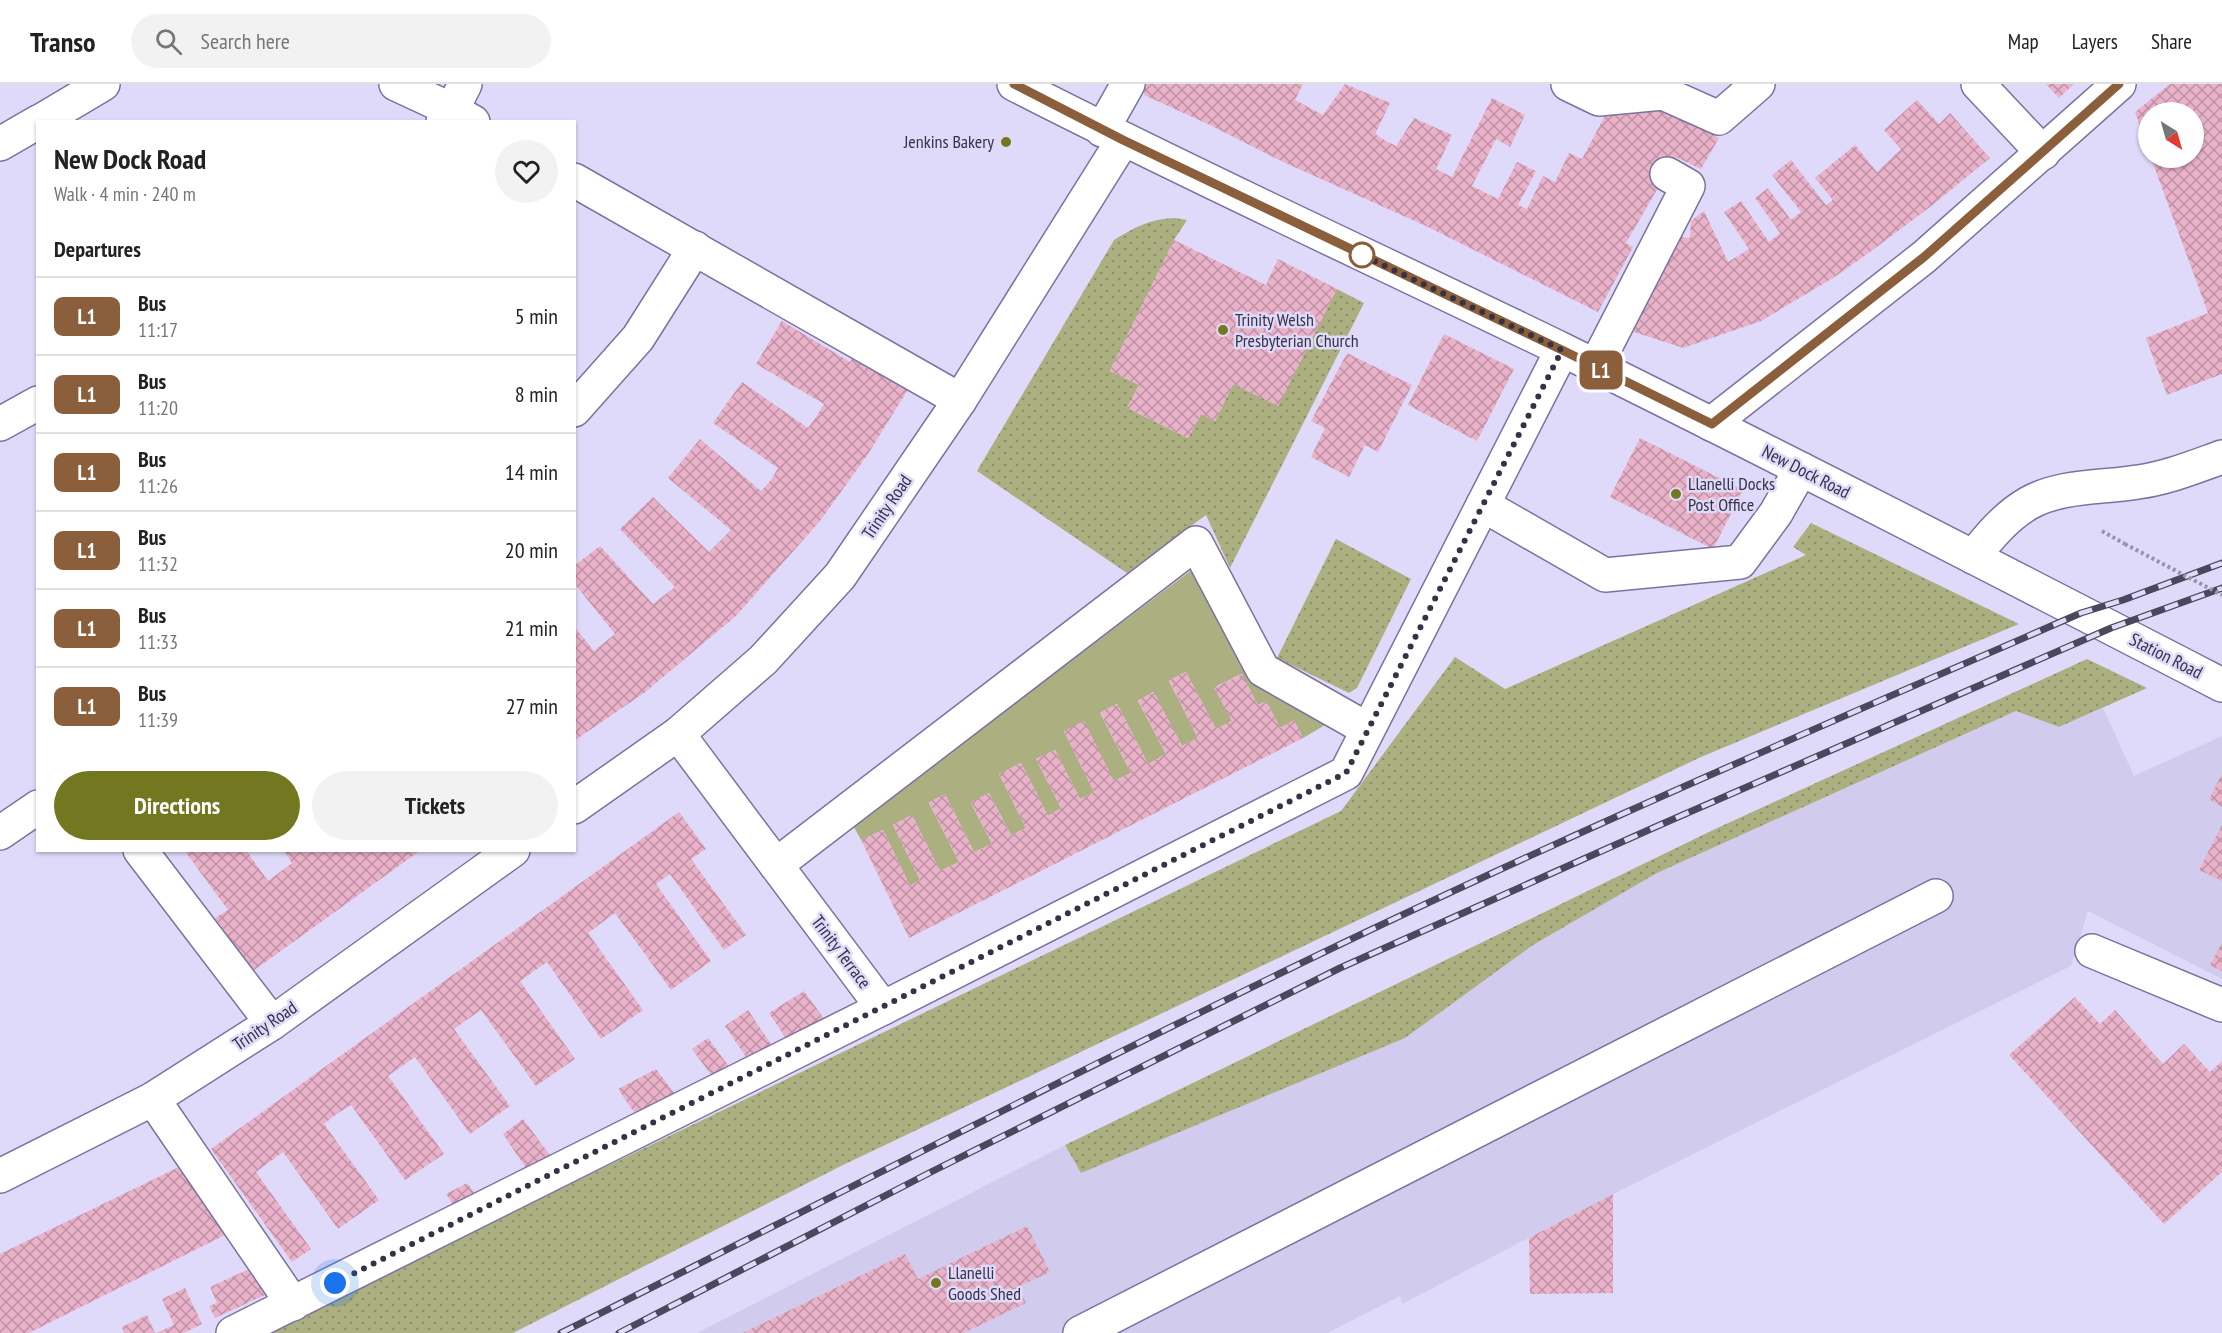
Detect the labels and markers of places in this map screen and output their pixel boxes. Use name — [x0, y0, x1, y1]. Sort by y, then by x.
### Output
place label: Jenkins Bakery — [903, 130, 994, 153]
marker: Jenkins Bakery — [999, 135, 1013, 149]
unlabelled marker — [1349, 242, 1375, 268]
place label: Trinity Welsh Presbyterian Church — [1235, 308, 1359, 352]
marker: Trinity Welsh Presbyterian Church — [1216, 323, 1230, 337]
place label: Llanelli Docks Post Office — [1688, 472, 1775, 516]
marker: Llanelli Docks Post Office — [1669, 487, 1683, 501]
place label: Llanelli Goods Shed — [948, 1261, 1021, 1305]
marker: Llanelli Goods Shed — [929, 1276, 943, 1290]

